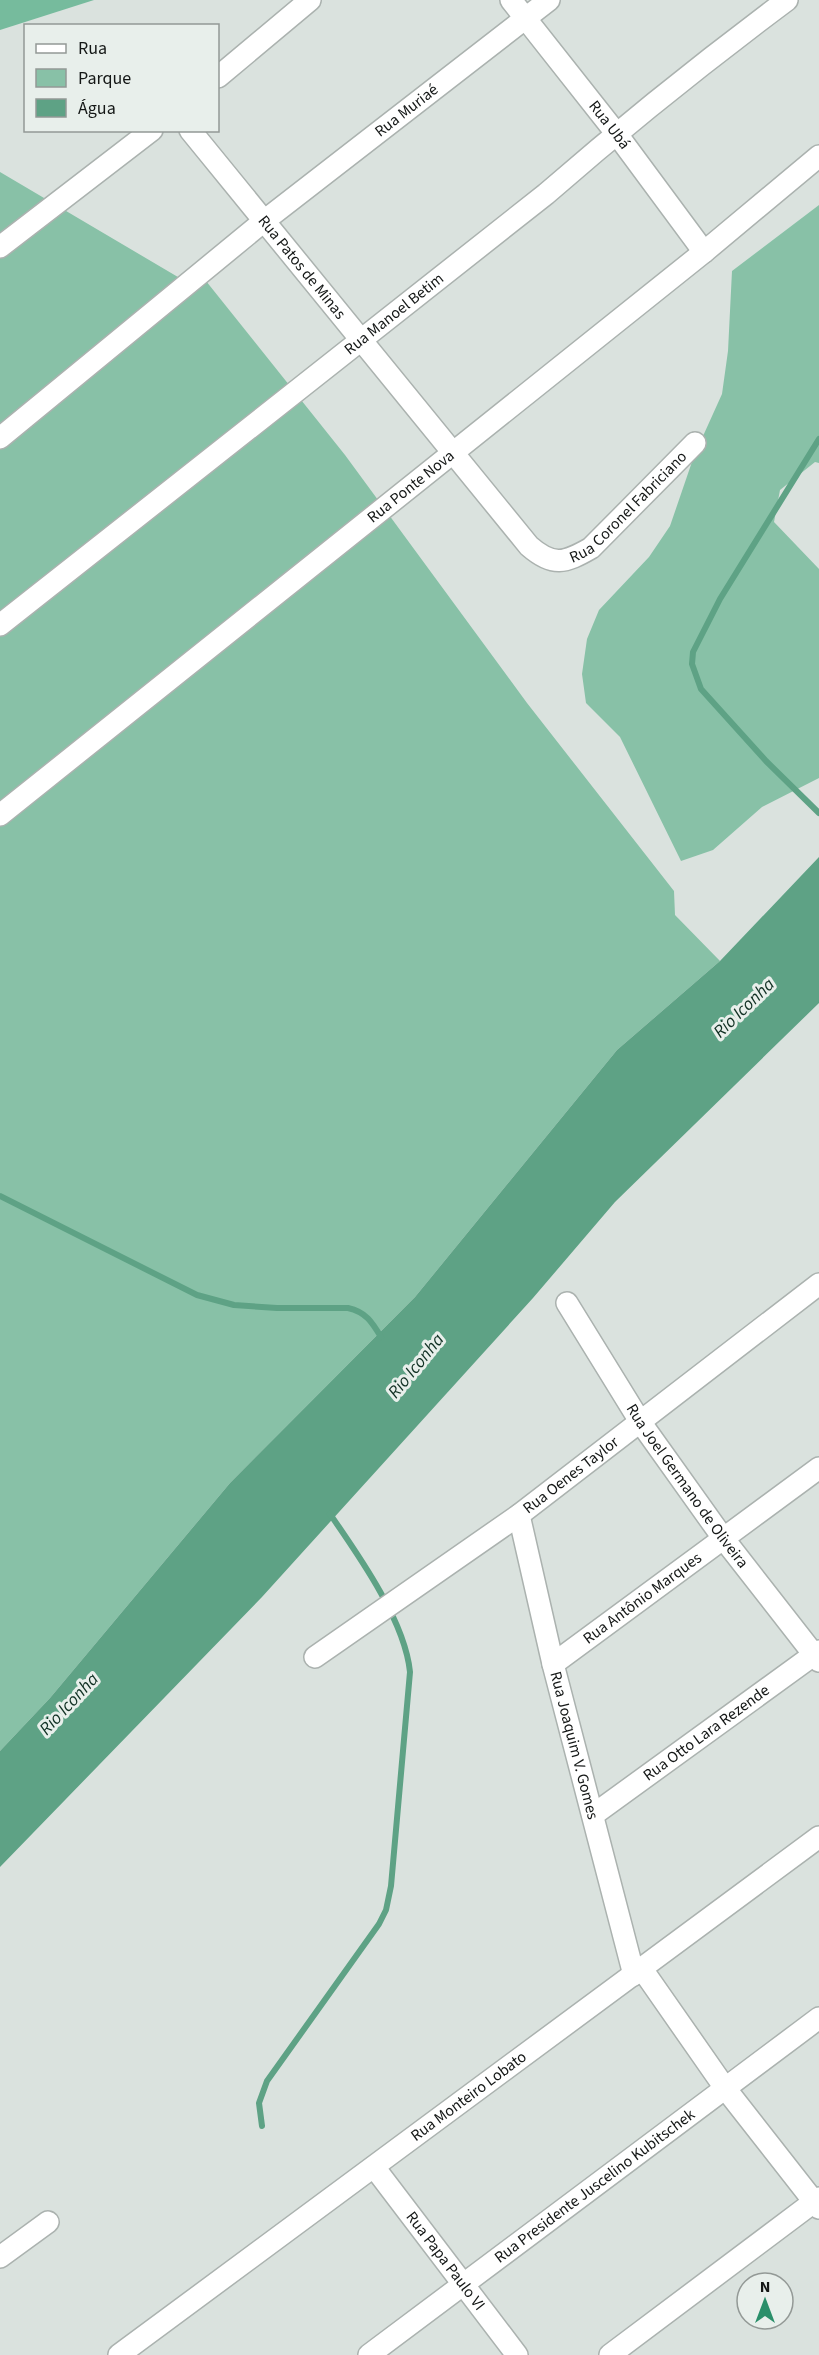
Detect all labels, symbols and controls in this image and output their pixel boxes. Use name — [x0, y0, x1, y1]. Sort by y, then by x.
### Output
legend — [24, 24, 219, 132]
text: Rua — [78, 36, 107, 61]
text: Parque — [78, 66, 131, 91]
street label: Rua Muriaé — [370, 79, 443, 142]
text: Água — [78, 96, 116, 121]
street label: Rua Ubá — [583, 96, 635, 154]
street label: Rua Patos de Minas — [253, 211, 351, 324]
street label: Rua Manoel Betim — [340, 268, 448, 360]
street label: Rua Ponte Nova — [363, 445, 459, 528]
street label: Rua Coronel Fabriciano — [566, 446, 692, 569]
water label: Rio Iconha — [708, 972, 781, 1044]
water label: Rio Iconha — [382, 1328, 450, 1404]
street label: Rua Joel Germano de Oliveira — [621, 1400, 753, 1573]
street label: Rua Oenes Taylor — [518, 1431, 624, 1519]
street label: Rua Antônio Marques — [578, 1547, 706, 1649]
water label: Rio Iconha — [34, 1667, 105, 1741]
street label: Rua Joaquim V. Gomes — [544, 1669, 604, 1822]
street label: Rua Otto Lara Rezende — [639, 1679, 774, 1786]
street label: Rua Monteiro Lobato — [406, 2046, 531, 2147]
street label: Rua Presidente Juscelino Kubitschek — [490, 2104, 700, 2268]
street label: Rua Papa Paulo VI — [401, 2207, 490, 2315]
north arrow — [735, 2271, 795, 2331]
text: N — [760, 2276, 770, 2298]

